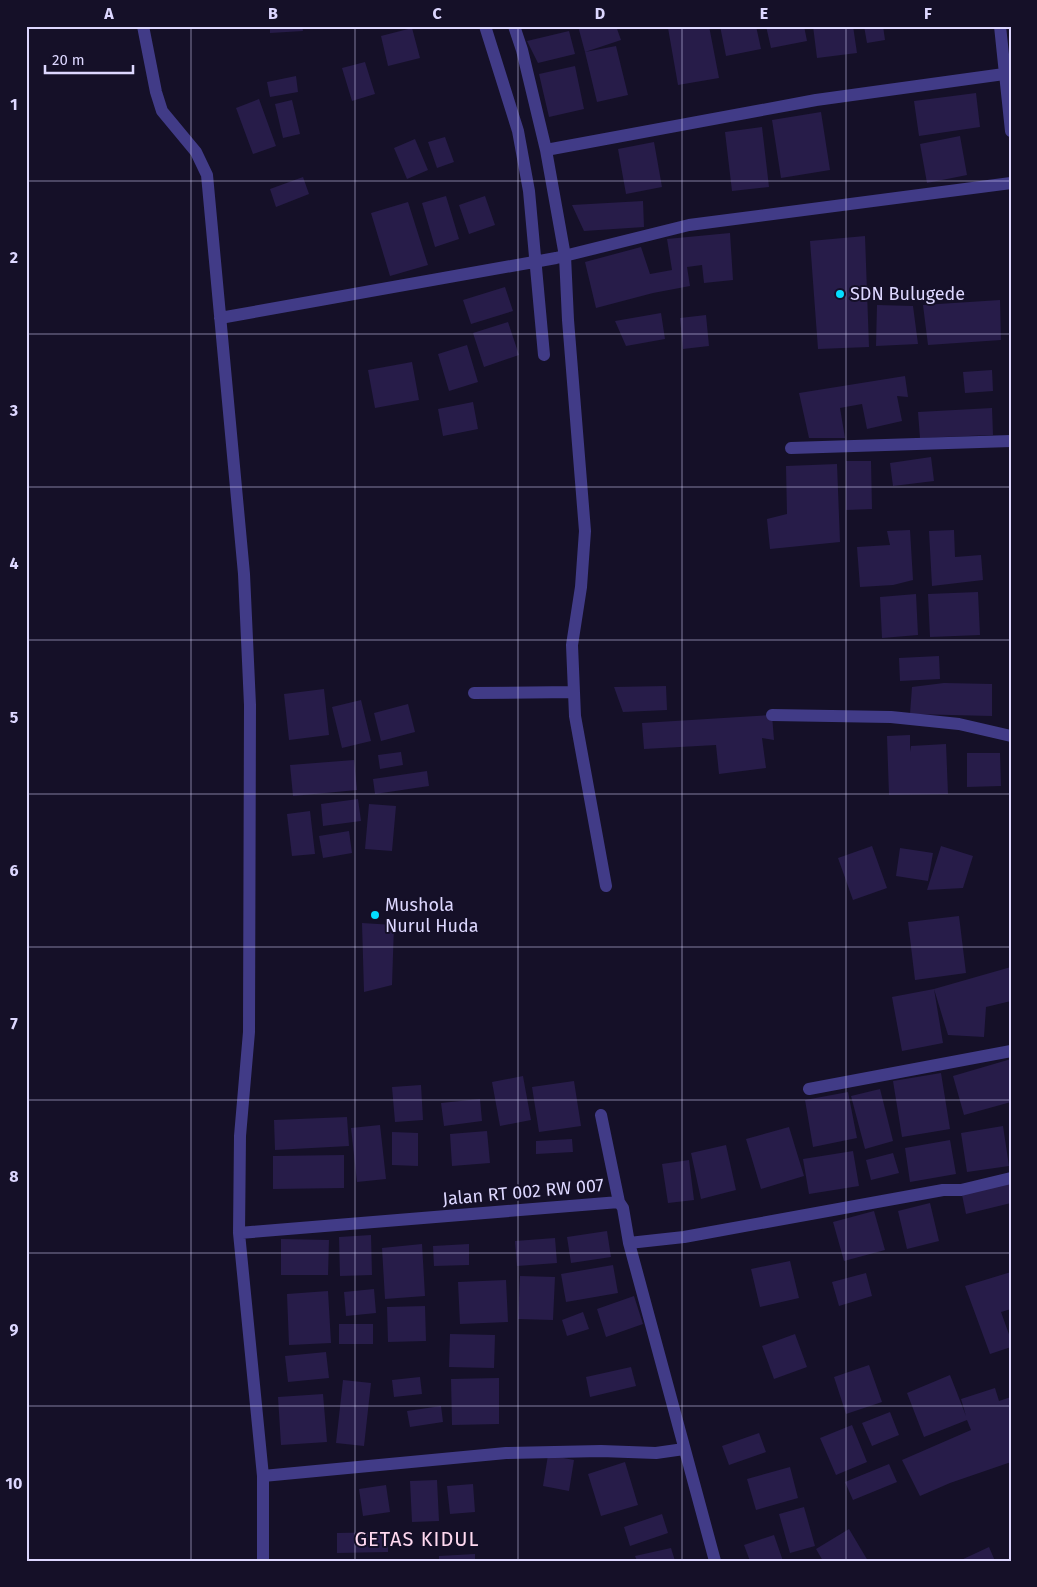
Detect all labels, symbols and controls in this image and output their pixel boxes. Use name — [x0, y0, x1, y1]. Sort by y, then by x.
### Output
text: A — [103, 4, 114, 23]
text: B — [268, 4, 278, 23]
text: C — [432, 4, 442, 23]
text: D — [595, 4, 605, 23]
text: E — [760, 4, 768, 23]
text: F — [924, 4, 932, 23]
scale bar — [45, 42, 132, 74]
text: 20 m — [52, 51, 85, 69]
text: 1 — [10, 95, 18, 114]
text: 2 — [10, 248, 18, 267]
place label: SDN Bulugede — [850, 283, 965, 305]
marker: SDN Bulugede — [834, 288, 846, 300]
text: 3 — [9, 401, 18, 420]
text: 4 — [9, 554, 19, 573]
text: 5 — [10, 708, 19, 727]
text: 6 — [9, 861, 19, 880]
place label: Mushola Nurul Huda — [385, 894, 479, 937]
marker: Mushola Nurul Huda — [369, 909, 381, 921]
text: 7 — [10, 1014, 18, 1033]
text: 8 — [9, 1167, 19, 1186]
street label: Jalan RT 002 RW 007 — [441, 1174, 605, 1210]
text: 9 — [10, 1320, 19, 1339]
text: 10 — [6, 1474, 22, 1493]
district label: GETAS KIDUL — [354, 1527, 480, 1551]

